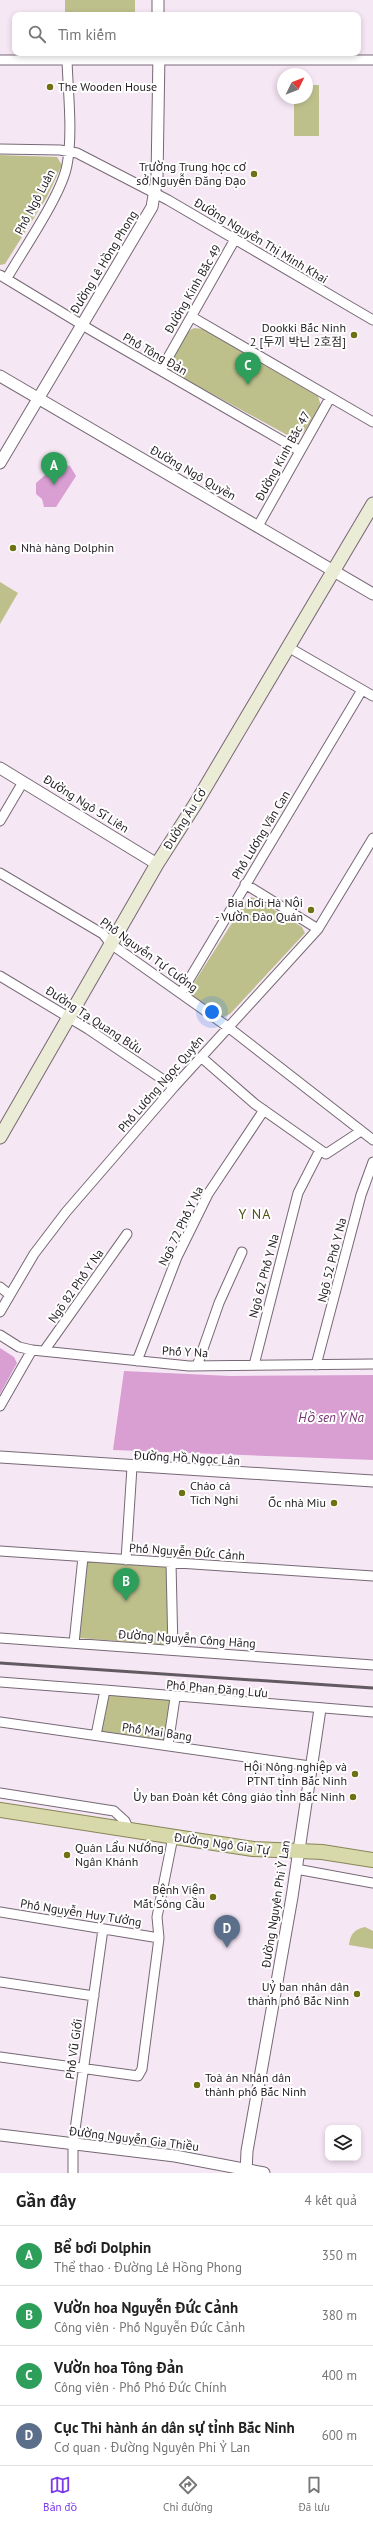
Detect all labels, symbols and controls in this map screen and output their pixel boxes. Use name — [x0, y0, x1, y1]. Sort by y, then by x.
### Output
search box — [12, 12, 361, 56]
icon: search — [26, 23, 48, 45]
text: Tìm kiếm — [58, 25, 116, 44]
north arrow — [277, 68, 313, 104]
place label: The Wooden House — [58, 79, 157, 94]
marker: The Wooden House — [45, 82, 55, 92]
place label: Trường Trung học cơ sở Nguyễn Đăng Đạo — [136, 159, 247, 188]
street label: Phố Ngô Luân — [11, 166, 58, 237]
marker: Trường Trung học cơ sở Nguyễn Đăng Đạo — [249, 169, 259, 179]
street label: Đường Nguyễn Thị Minh Khai — [191, 194, 331, 286]
street label: Đường Lê Hồng Phong — [66, 207, 140, 317]
street label: Đường Kinh Bắc 49 — [161, 242, 224, 337]
place label: Dookki Bắc Ninh 2 [두끼 박닌 2호점] — [250, 320, 346, 349]
street label: Phố Tông Đản — [120, 329, 190, 378]
marker: Dookki Bắc Ninh 2 [두끼 박닌 2호점] — [349, 330, 359, 340]
pin: C — [235, 352, 261, 385]
street label: Đường Kinh Bắc 47 — [251, 408, 313, 504]
street label: Đường Ngô Quyền — [147, 441, 239, 503]
pin: A — [41, 452, 67, 485]
place label: Nhà hàng Dolphin — [21, 540, 114, 555]
marker: Nhà hàng Dolphin — [8, 543, 18, 553]
street label: Đường Ngô Sĩ Liên — [40, 771, 132, 836]
street label: Đường Âu Cơ — [159, 785, 210, 853]
street label: Phố Lương Văn Can — [228, 788, 293, 882]
place label: Bia hơi Hà Nội - Vườn Đào Quán — [215, 895, 303, 924]
marker: Bia hơi Hà Nội - Vườn Đào Quán — [306, 905, 316, 915]
street label: Phố Nguyễn Tự Cường — [98, 914, 201, 995]
street label: Đường Tạ Quang Bửu — [42, 982, 146, 1057]
your location — [202, 1002, 222, 1022]
street label: Phố Lương Ngọc Quyến — [115, 1032, 207, 1135]
street label: Ngõ 72 Phố Y Na — [155, 1184, 206, 1268]
district label: Y NA — [239, 1205, 271, 1223]
street label: Ngõ 52 Phố Y Na — [314, 1216, 349, 1304]
street label: Ngõ 62 Phố Y Na — [245, 1232, 282, 1320]
street label: Ngõ 82 Phố Y Na — [45, 1246, 107, 1325]
street label: Phố Y Na — [162, 1343, 209, 1360]
water label: Hồ sen Y Na — [298, 1409, 364, 1426]
street label: Đường Hồ Ngọc Lân — [133, 1447, 240, 1468]
place label: Cháo cá Tích Nghi — [190, 1478, 238, 1507]
marker: Cháo cá Tích Nghi — [177, 1488, 187, 1498]
place label: Ốc nhà Miu — [268, 1495, 326, 1510]
marker: Ốc nhà Miu — [329, 1498, 339, 1508]
street label: Phố Nguyễn Đức Cảnh — [129, 1540, 245, 1563]
pin: B — [113, 1568, 139, 1601]
street label: Đường Nguyễn Công Hãng — [117, 1626, 256, 1651]
street label: Phố Phan Đăng Lưu — [166, 1677, 268, 1700]
street label: Phố Mai Bang — [121, 1719, 193, 1744]
place label: Hội Nông nghiệp và PTNT tỉnh Bắc Ninh — [244, 1759, 347, 1788]
marker: Hội Nông nghiệp và PTNT tỉnh Bắc Ninh — [350, 1769, 360, 1779]
place label: Ủy ban Đoàn kết Công giáo tỉnh Bắc Ninh — [133, 1788, 345, 1804]
marker: Ủy ban Đoàn kết Công giáo tỉnh Bắc Ninh — [348, 1792, 358, 1802]
street label: Đường Ngô Gia Tự — [172, 1829, 271, 1858]
street label: Đường Nguyên Phi Ỷ Lan — [258, 1839, 293, 1970]
place label: Quán Lẩu Nướng Ngân Khánh — [75, 1840, 164, 1869]
marker: Quán Lẩu Nướng Ngân Khánh — [62, 1850, 72, 1860]
place label: Bệnh Viện Mắt Sông Cầu — [133, 1882, 205, 1911]
marker: Bệnh Viện Mắt Sông Cầu — [208, 1892, 218, 1902]
street label: Phố Nguyễn Huy Tưởng — [19, 1896, 143, 1930]
pin: D — [214, 1915, 240, 1948]
place label: Uỷ ban nhân dân thành phố Bắc Ninh — [248, 1979, 349, 2008]
marker: Uỷ ban nhân dân thành phố Bắc Ninh — [352, 1989, 362, 1999]
street label: Phố Vũ Giới — [62, 2018, 85, 2080]
place label: Toà án Nhân dân thành phố Bắc Ninh — [205, 2070, 306, 2099]
marker: Toà án Nhân dân thành phố Bắc Ninh — [192, 2080, 202, 2090]
street label: Đường Nguyễn Gia Thiều — [67, 2123, 200, 2154]
map controls — [325, 2125, 361, 2161]
button: layers — [325, 2125, 361, 2161]
text: Gần đây — [16, 2190, 76, 2212]
text: 4 kết quả — [305, 2192, 357, 2209]
text: Bể bơi Dolphin — [54, 2238, 151, 2257]
text: A — [25, 2247, 33, 2264]
text: 350 m — [322, 2247, 357, 2264]
text: Thể thao · Đường Lê Hồng Phong — [54, 2259, 242, 2276]
text: Vườn hoa Nguyễn Đức Cảnh — [54, 2298, 238, 2317]
text: B — [25, 2307, 33, 2324]
text: 380 m — [322, 2307, 357, 2324]
text: Công viên · Phố Nguyễn Đức Cảnh — [54, 2319, 245, 2336]
text: Vườn hoa Tông Đản — [54, 2358, 184, 2377]
text: C — [25, 2367, 33, 2384]
text: 400 m — [322, 2367, 357, 2384]
text: Công viên · Phố Phó Đức Chính — [54, 2379, 227, 2396]
text: Cục Thi hành án dân sự tỉnh Bắc Ninh — [54, 2418, 295, 2437]
text: D — [25, 2427, 33, 2444]
text: 600 m — [322, 2427, 357, 2444]
text: Cơ quan · Đường Nguyên Phi Ỷ Lan — [54, 2439, 250, 2456]
tab: Bản đồ — [43, 2474, 77, 2514]
tab: Chỉ đường — [163, 2474, 213, 2514]
tab: Đã lưu — [299, 2474, 330, 2514]

